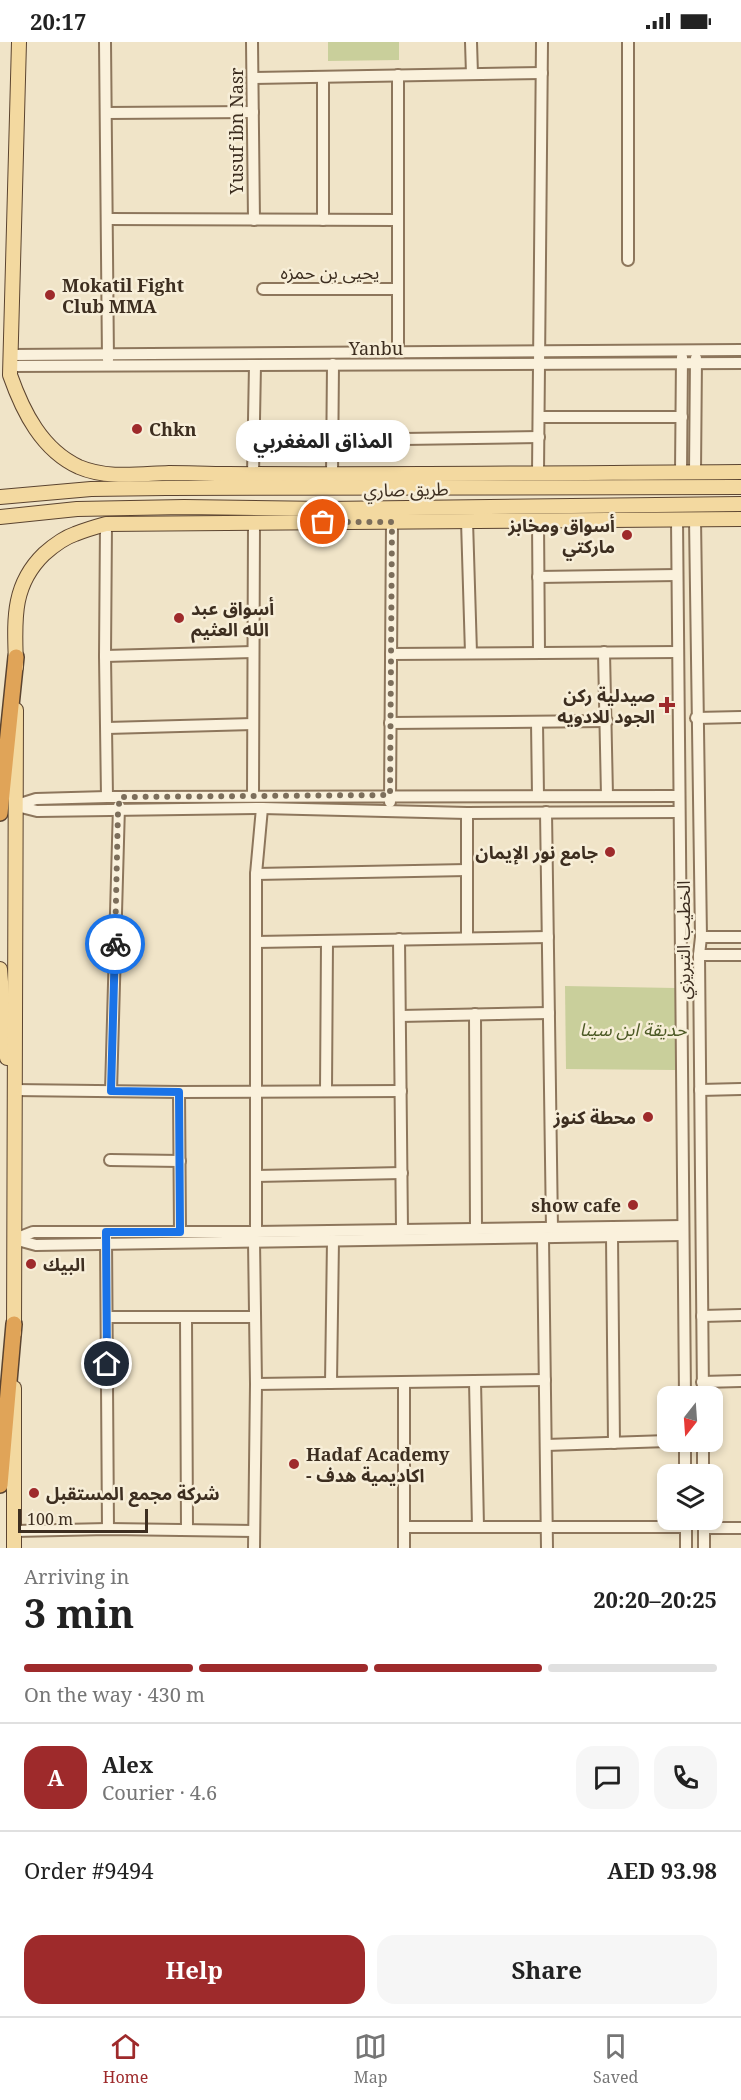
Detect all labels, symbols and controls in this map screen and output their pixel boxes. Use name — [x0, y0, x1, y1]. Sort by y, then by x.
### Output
text: 20:17 — [30, 6, 86, 36]
street label: Yusuf ibn Nasr — [224, 67, 248, 196]
street label: يحيى بن حمزه — [281, 260, 379, 284]
place label: Mokatil Fight Club MMA — [62, 273, 184, 318]
marker: Mokatil Fight Club MMA — [43, 288, 57, 302]
street label: Yanbu — [348, 336, 404, 360]
place label: Chkn — [149, 417, 197, 441]
callout: المذاق المغغربي — [236, 420, 410, 462]
marker: Chkn — [130, 422, 144, 436]
text: المذاق المغغربي — [253, 427, 393, 454]
street label: طريق صاري — [363, 476, 449, 504]
pin — [297, 496, 348, 547]
icon: bag — [306, 505, 339, 538]
place label: أسواق ومخابز ماركتي — [507, 513, 615, 561]
marker: أسواق ومخابز ماركتي — [620, 528, 634, 542]
place label: أسواق عبد الله العثيم — [191, 596, 274, 643]
marker: أسواق عبد الله العثيم — [172, 611, 186, 625]
place label: صيدلية ركن الجود للادويه — [557, 683, 655, 728]
marker: صيدلية ركن الجود للادويه — [660, 698, 674, 712]
place label: جامع نور الإيمان — [475, 840, 598, 866]
marker: جامع نور الإيمان — [603, 845, 617, 859]
street label: الخطيب التبريزي — [671, 881, 697, 999]
courier — [85, 914, 145, 974]
icon: bike — [99, 928, 132, 961]
park label: حديقة ابن سينا — [579, 1017, 687, 1041]
place label: محطة كنوز — [552, 1105, 636, 1129]
marker: محطة كنوز — [641, 1110, 655, 1124]
place label: show cafe — [531, 1193, 621, 1217]
marker: show cafe — [626, 1198, 640, 1212]
place label: البيك — [43, 1252, 85, 1276]
marker: البيك — [24, 1257, 38, 1271]
pin — [81, 1338, 132, 1389]
icon: home — [90, 1347, 123, 1380]
north arrow — [657, 1386, 723, 1452]
map controls — [657, 1386, 723, 1530]
place label: Hadaf Academy - اكاديمية هدف — [306, 1442, 450, 1487]
marker: Hadaf Academy - اكاديمية هدف — [287, 1457, 301, 1471]
button: layers — [657, 1464, 723, 1530]
place label: شركة مجمع المستقبل — [46, 1481, 220, 1507]
marker: شركة مجمع المستقبل — [27, 1486, 41, 1500]
scale bar — [18, 1506, 148, 1534]
text: 100 m — [27, 1508, 73, 1530]
text: Arriving in — [24, 1563, 129, 1590]
text: 20:20–20:25 — [593, 1584, 717, 1614]
text: 3 min — [24, 1586, 134, 1639]
text: On the way · 430 m — [24, 1681, 205, 1708]
button: chat — [576, 1746, 639, 1809]
button: phone — [654, 1746, 717, 1809]
text: Alex — [102, 1749, 153, 1779]
text: A — [47, 1762, 64, 1792]
text: Courier · 4.6 — [102, 1779, 217, 1806]
text: Order #9494 — [24, 1855, 154, 1885]
text: AED 93.98 — [607, 1855, 717, 1885]
button: Help — [24, 1935, 365, 2004]
button: Share — [377, 1935, 717, 2004]
tab: Home — [103, 2030, 148, 2088]
tab: Map — [354, 2030, 388, 2088]
tab: Saved — [593, 2030, 638, 2088]

